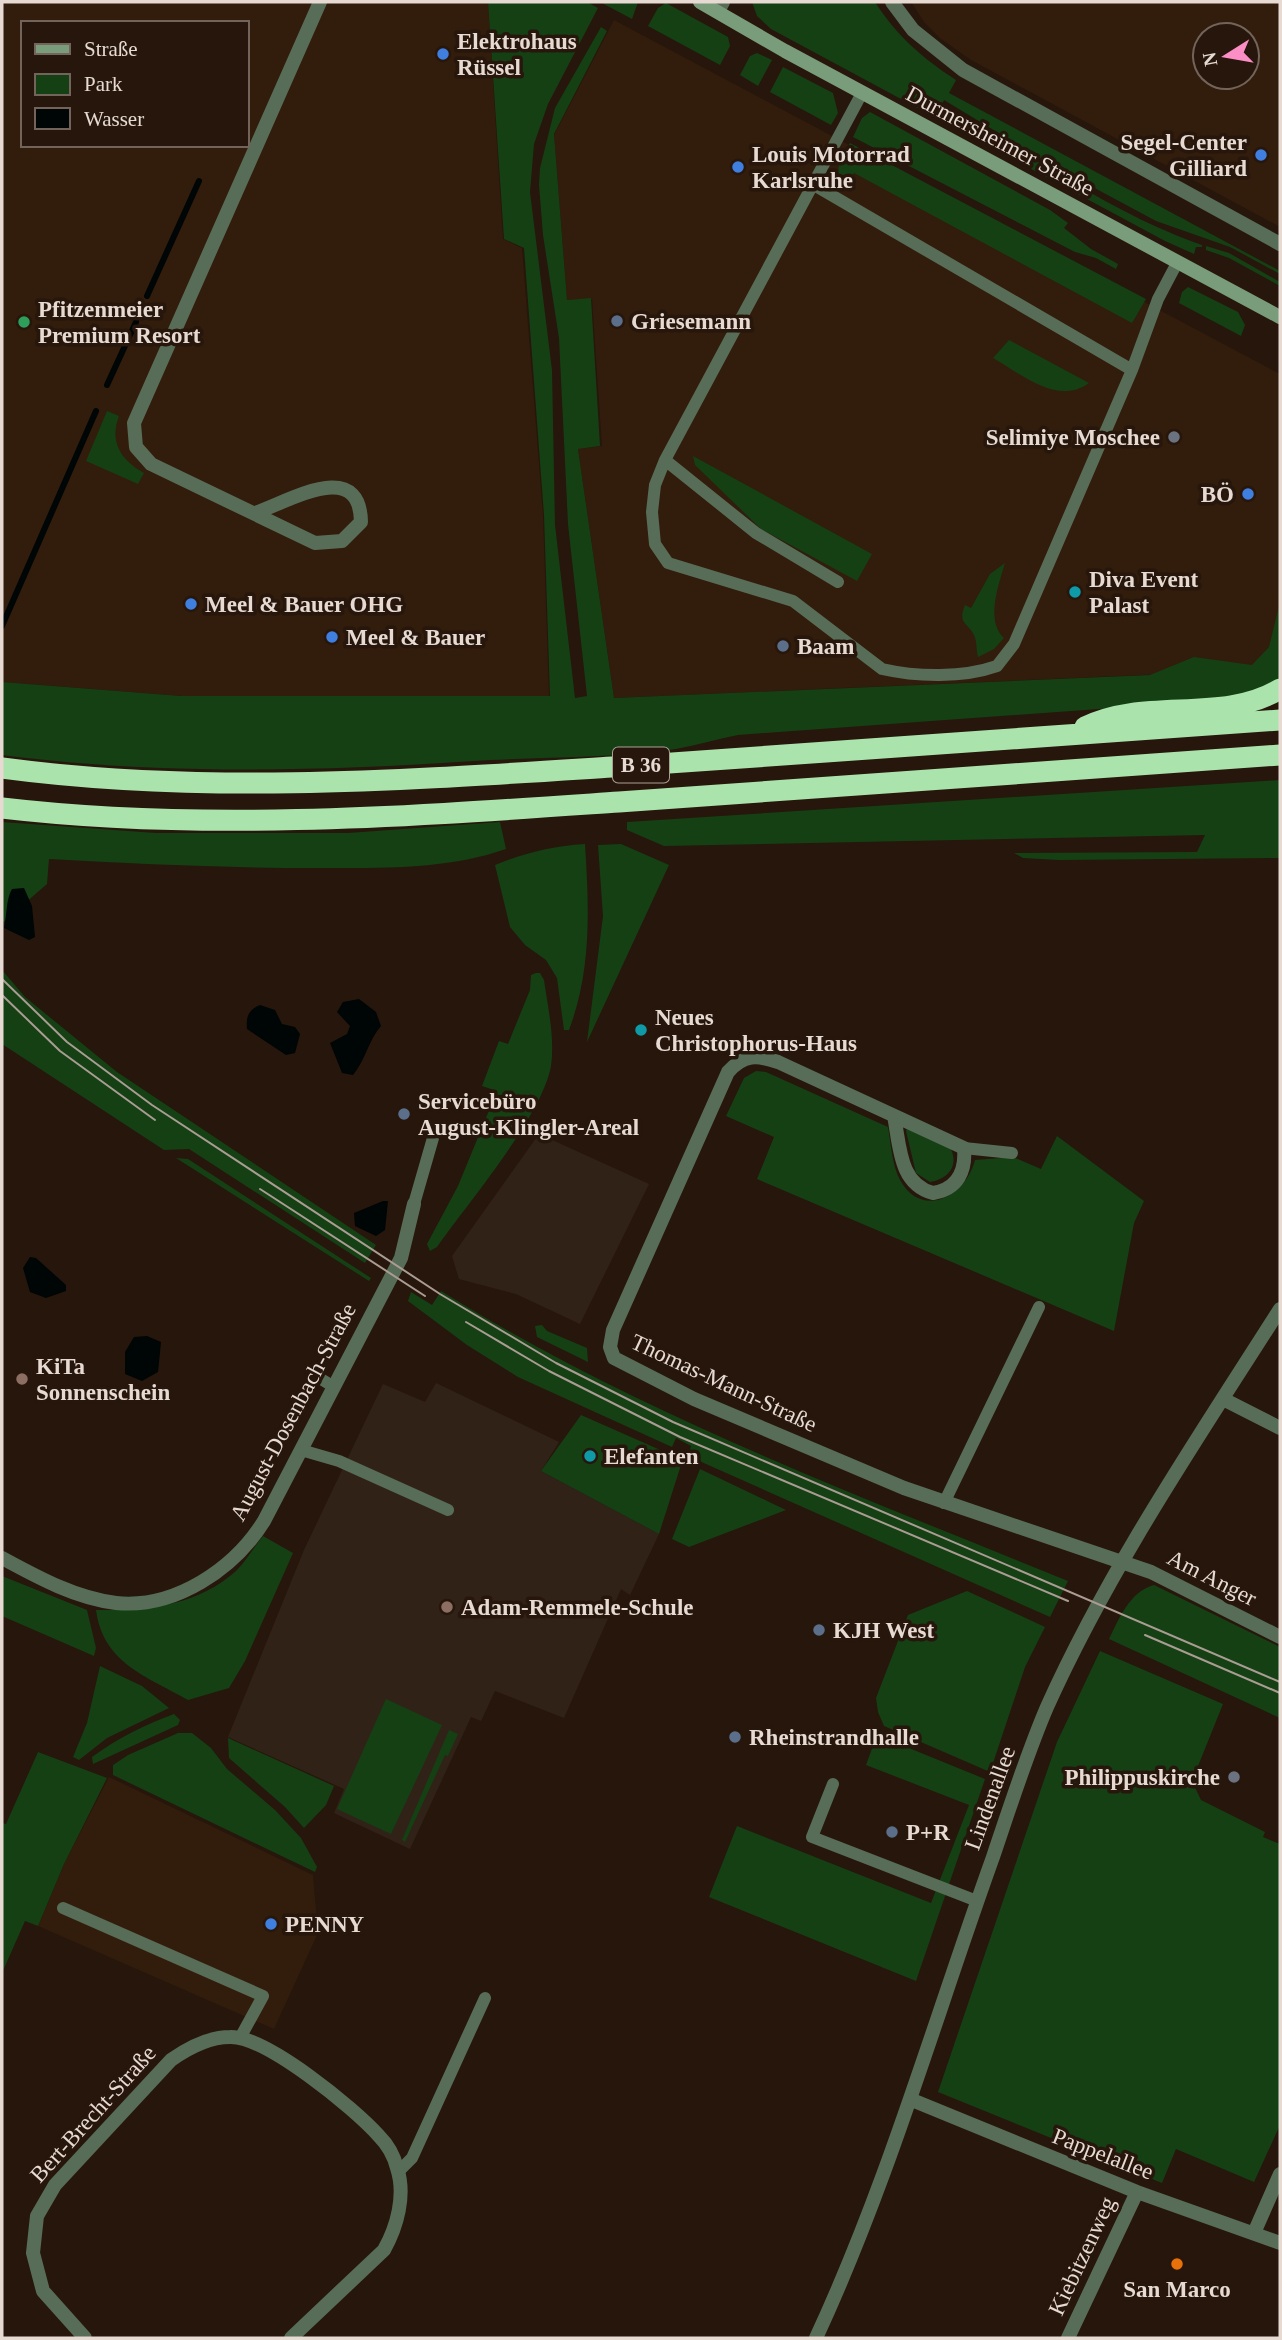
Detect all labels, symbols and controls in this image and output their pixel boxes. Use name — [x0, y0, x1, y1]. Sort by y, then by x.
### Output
legend — [21, 21, 248, 147]
north arrow — [1191, 21, 1261, 91]
place label: Elektrohaus Rüssel — [457, 29, 577, 80]
text: Straße — [84, 37, 138, 61]
marker: Elektrohaus Rüssel — [435, 46, 451, 62]
text: N — [1198, 50, 1221, 68]
text: Park — [84, 72, 123, 96]
street label: Durmersheimer Straße — [902, 81, 1098, 201]
text: Wasser — [84, 107, 144, 131]
place label: Segel-Center Gilliard — [1121, 130, 1247, 181]
place label: Louis Motorrad Karlsruhe — [752, 142, 910, 193]
marker: Segel-Center Gilliard — [1253, 147, 1269, 163]
marker: Louis Motorrad Karlsruhe — [730, 159, 746, 175]
place label: Pfitzenmeier Premium Resort — [38, 297, 201, 348]
place label: Griesemann — [631, 309, 751, 334]
marker: Griesemann — [609, 313, 625, 329]
marker: Pfitzenmeier Premium Resort — [16, 314, 32, 330]
place label: Selimiye Moschee — [986, 425, 1160, 450]
marker: Selimiye Moschee — [1166, 429, 1182, 445]
place label: BÖ — [1201, 482, 1234, 507]
marker: BÖ — [1240, 486, 1256, 502]
place label: Diva Event Palast — [1089, 567, 1199, 618]
marker: Diva Event Palast — [1067, 584, 1083, 600]
place label: Meel & Bauer OHG — [205, 592, 403, 617]
marker: Meel & Bauer OHG — [183, 596, 199, 612]
place label: Meel & Bauer — [346, 625, 485, 650]
marker: Meel & Bauer — [324, 629, 340, 645]
place label: Baam — [797, 634, 855, 659]
marker: Baam — [775, 638, 791, 654]
road number: B 36 — [613, 748, 669, 782]
place label: Neues Christophorus-Haus — [655, 1005, 857, 1056]
marker: Neues Christophorus-Haus — [633, 1022, 649, 1038]
place label: Servicebüro August-Klingler-Areal — [418, 1089, 639, 1140]
marker: Servicebüro August-Klingler-Areal — [396, 1106, 412, 1122]
street label: August-Dosenbach-Straße — [225, 1299, 361, 1525]
street label: Thomas-Mann-Straße — [627, 1329, 821, 1437]
place label: KiTa Sonnenschein — [36, 1354, 170, 1405]
marker: KiTa Sonnenschein — [14, 1371, 30, 1387]
place label: Elefanten — [604, 1444, 699, 1469]
marker: Elefanten — [582, 1448, 598, 1464]
street label: Am Anger — [1163, 1545, 1261, 1611]
place label: Adam-Remmele-Schule — [461, 1595, 694, 1620]
marker: Adam-Remmele-Schule — [439, 1599, 455, 1615]
place label: KJH West — [833, 1618, 935, 1643]
marker: KJH West — [811, 1622, 827, 1638]
place label: Rheinstrandhalle — [749, 1725, 919, 1750]
marker: Rheinstrandhalle — [727, 1729, 743, 1745]
street label: Lindenallee — [960, 1743, 1020, 1853]
place label: Philippuskirche — [1064, 1765, 1220, 1790]
marker: Philippuskirche — [1226, 1769, 1242, 1785]
place label: P+R — [906, 1820, 950, 1845]
marker: P+R — [884, 1824, 900, 1840]
place label: PENNY — [285, 1912, 365, 1937]
marker: PENNY — [263, 1916, 279, 1932]
street label: Bert-Brecht-Straße — [25, 2041, 161, 2187]
street label: Pappelallee — [1049, 2123, 1157, 2185]
street label: Kiebitzenweg — [1044, 2192, 1121, 2319]
marker: San Marco — [1169, 2256, 1185, 2272]
place label: San Marco — [1123, 2277, 1231, 2302]

